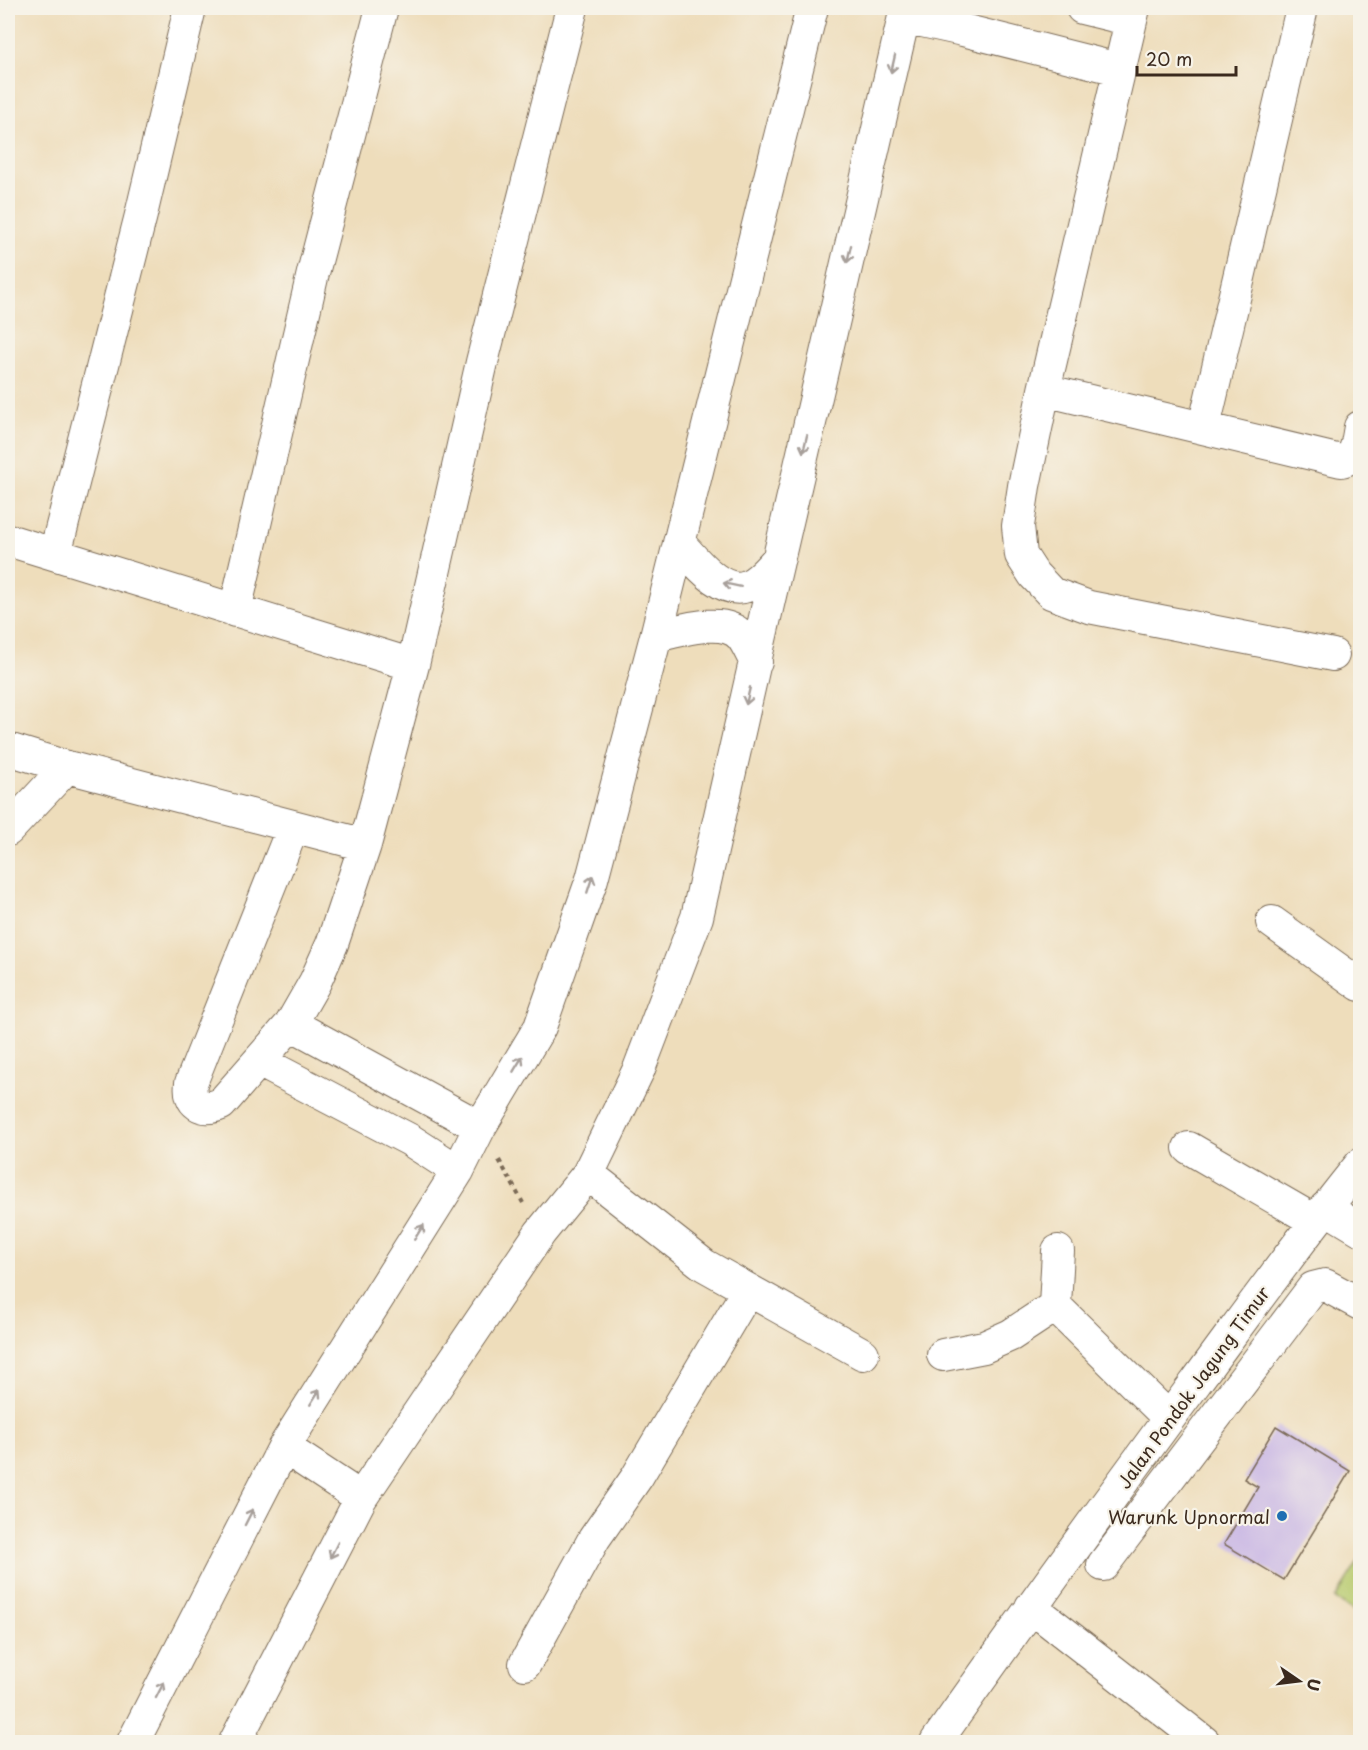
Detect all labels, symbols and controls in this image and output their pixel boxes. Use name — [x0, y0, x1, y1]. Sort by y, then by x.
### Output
scale bar — [1137, 39, 1236, 77]
text: 20 m — [1146, 45, 1192, 72]
one-way arrow — [886, 55, 898, 74]
one-way arrow — [843, 244, 854, 264]
one-way arrow — [799, 434, 810, 454]
one-way arrow — [723, 579, 742, 590]
one-way arrow — [742, 686, 753, 705]
one-way arrow — [585, 875, 596, 894]
one-way arrow — [513, 1056, 525, 1073]
one-way arrow — [414, 1224, 426, 1241]
street label: Jalan Pondok Jagung Timur — [1110, 1280, 1276, 1494]
one-way arrow — [310, 1389, 322, 1406]
place label: Warunk Upnormal — [1108, 1503, 1270, 1530]
one-way arrow — [243, 1508, 255, 1526]
marker: Warunk Upnormal — [1275, 1509, 1289, 1523]
one-way arrow — [328, 1541, 340, 1559]
north arrow — [1269, 1651, 1329, 1711]
text: U — [1301, 1676, 1328, 1694]
one-way arrow — [155, 1682, 166, 1700]

